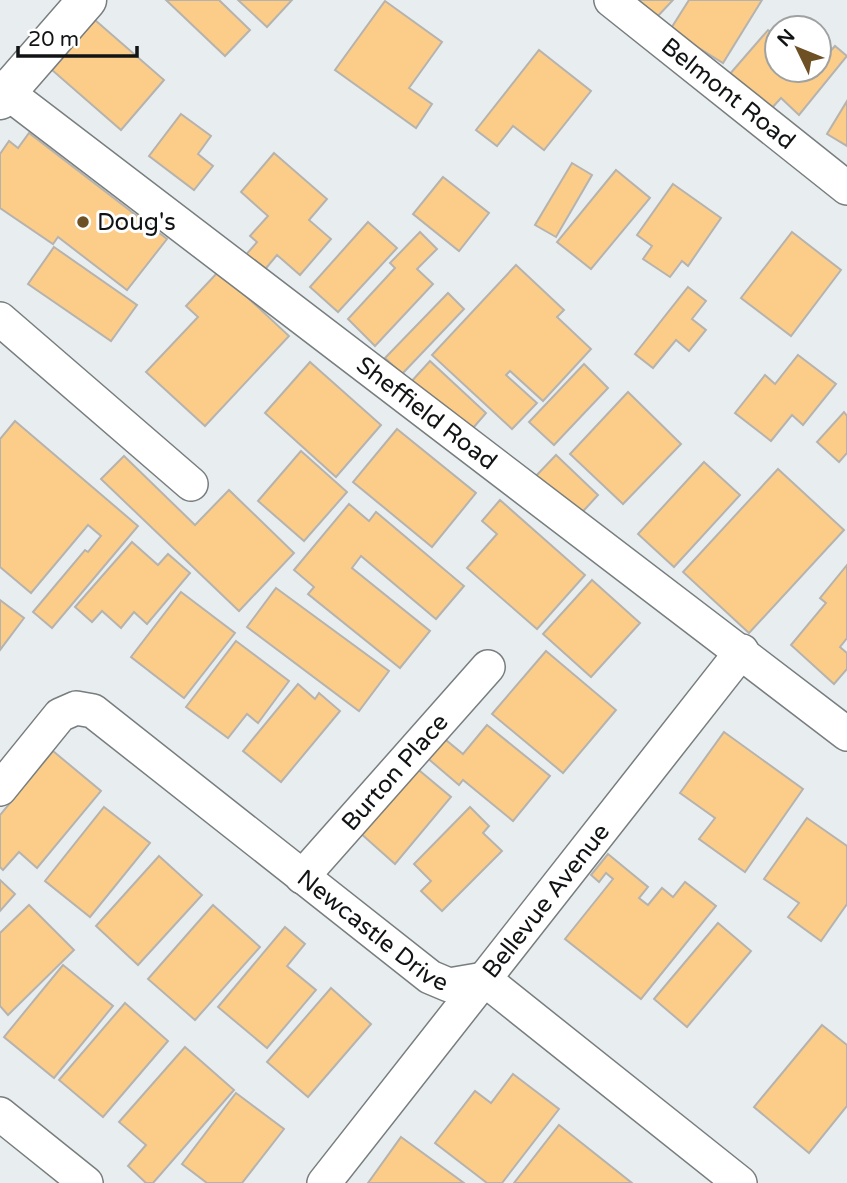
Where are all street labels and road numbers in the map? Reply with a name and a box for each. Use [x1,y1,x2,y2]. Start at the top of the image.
street label: Belmont Road [655,32,801,156]
street label: Sheffield Road [351,351,502,476]
street label: Burton Place [336,708,455,837]
street label: Bellevue Avenue [476,818,616,984]
street label: Newcastle Drive [291,864,452,998]

